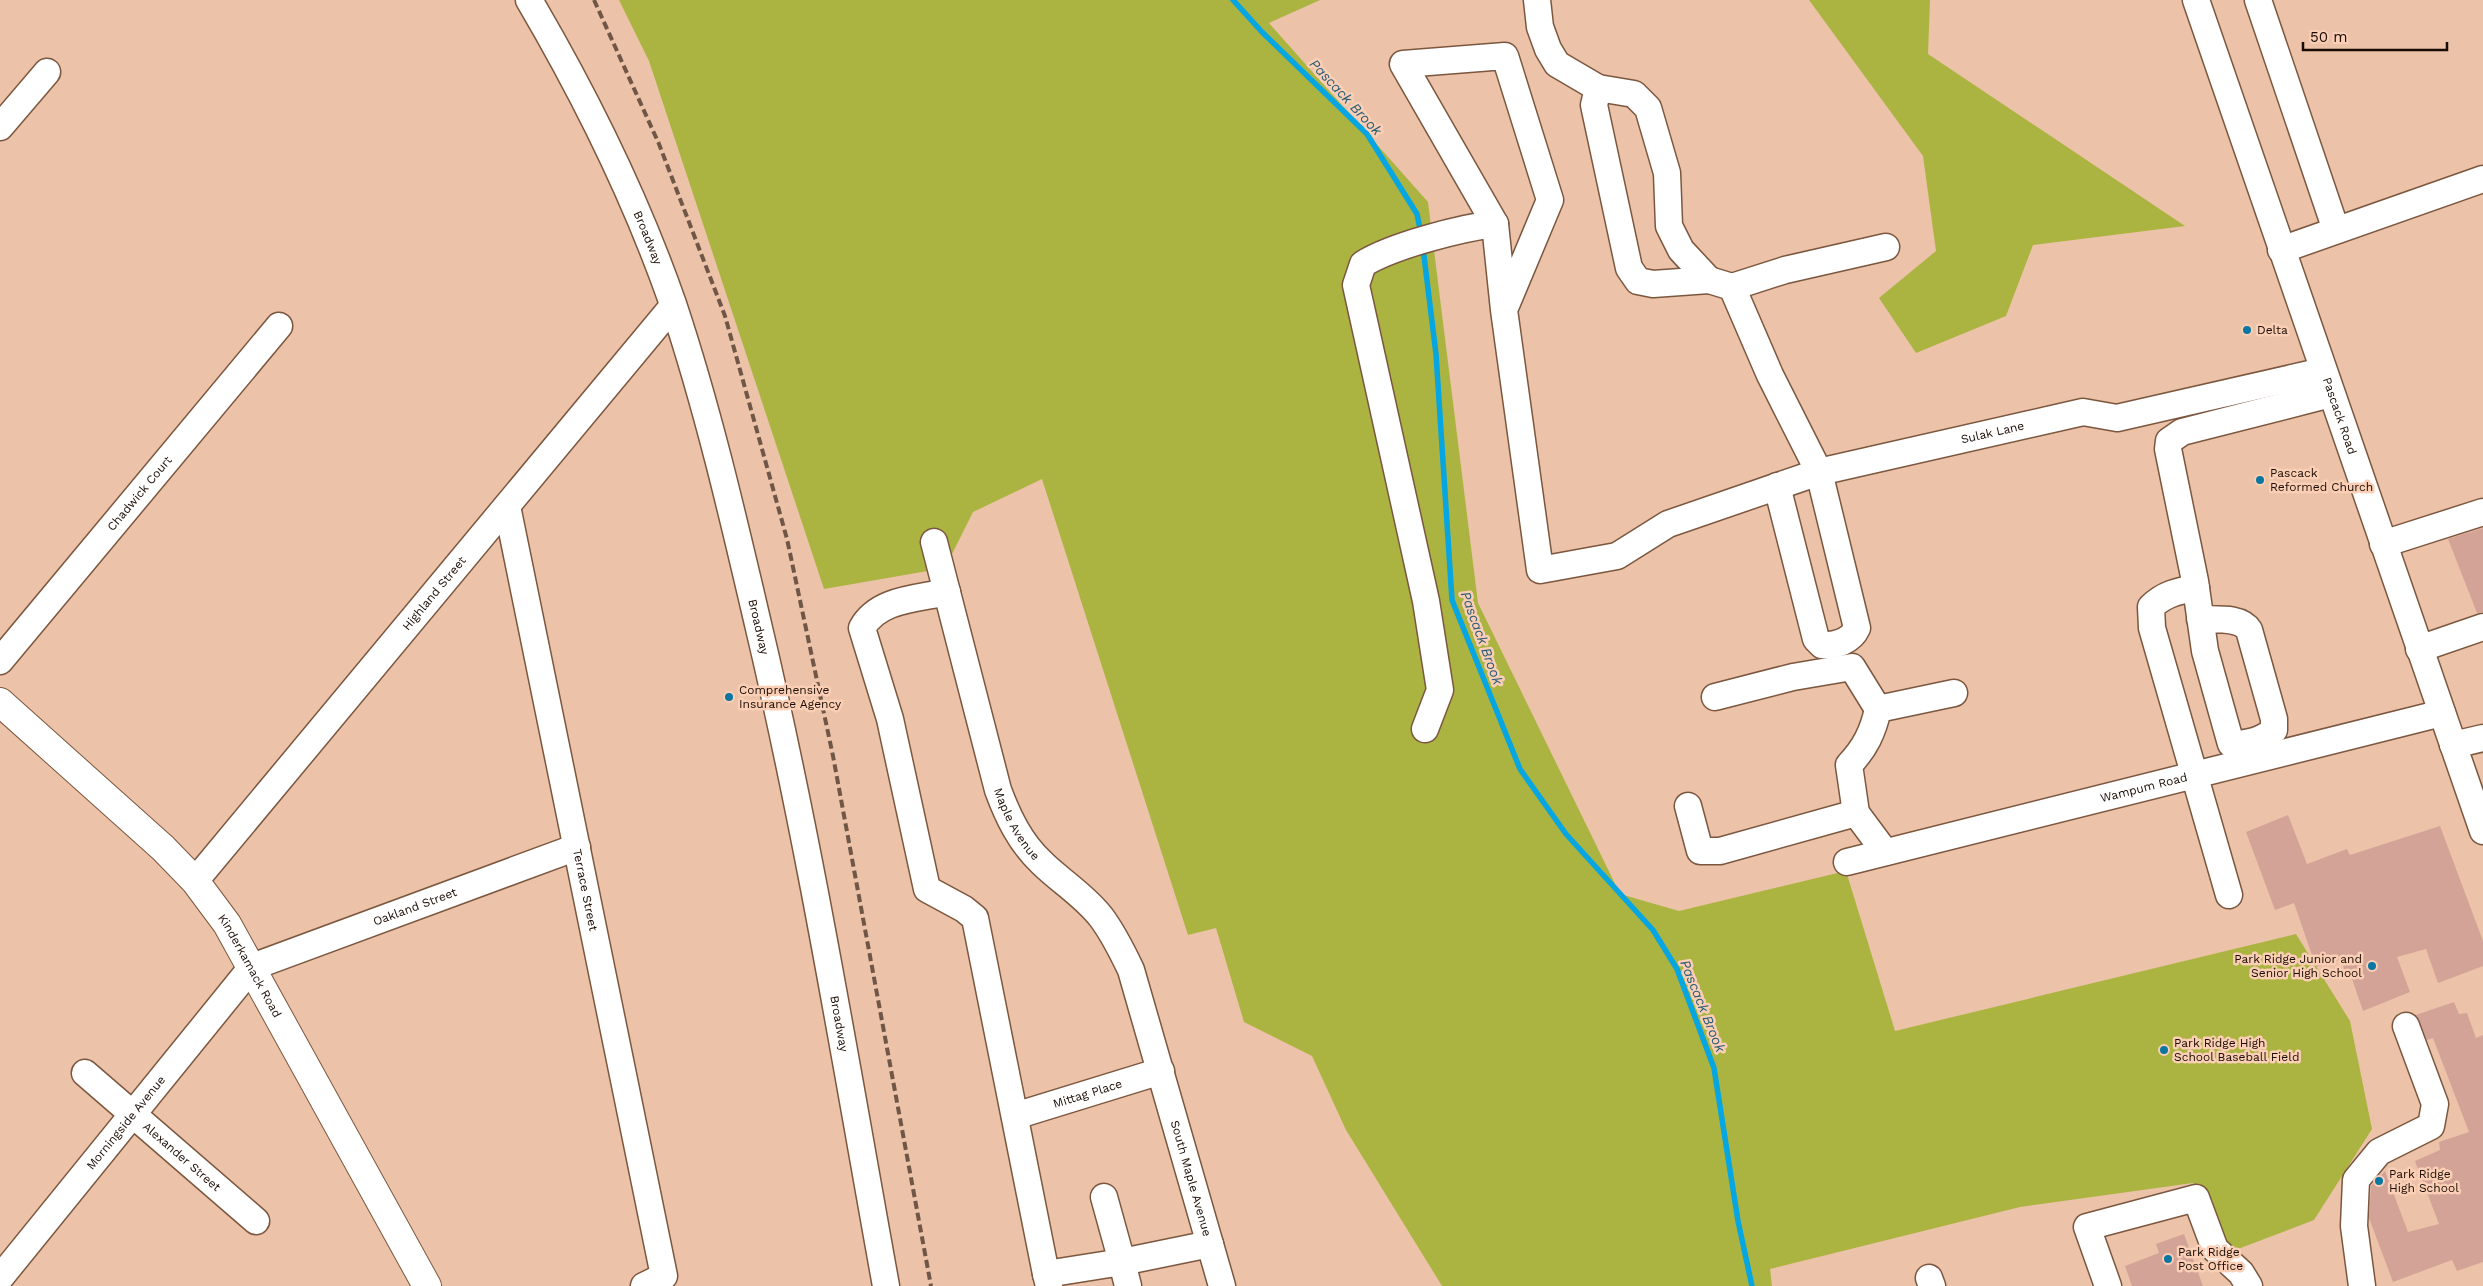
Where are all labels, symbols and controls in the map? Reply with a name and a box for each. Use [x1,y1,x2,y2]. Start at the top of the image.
scale bar [2303,20,2447,52]
text: 50 m [2310,28,2347,46]
water label: Pascack Brook [1307,56,1386,139]
street label: Broadway [631,209,665,267]
place label: Delta [2257,323,2288,337]
marker: Delta [2241,324,2253,336]
street label: Pascack Road [2320,375,2359,456]
street label: Sulak Lane [1959,419,2026,447]
street label: Chadwick Court [104,453,175,534]
place label: Pascack Reformed Church [2270,466,2373,494]
marker: Pascack Reformed Church [2254,474,2266,486]
street label: Highland Street [399,554,469,633]
water label: Pascack Brook [1458,589,1506,687]
street label: Broadway [745,598,772,657]
place label: Comprehensive Insurance Agency [739,683,842,711]
marker: Comprehensive Insurance Agency [723,691,735,703]
street label: Wampum Road [2099,770,2189,805]
street label: Maple Avenue [991,786,1043,863]
street label: Terrace Street [570,848,600,932]
street label: Oakland Street [371,885,459,929]
street label: Kinderkamack Road [215,911,284,1020]
place label: Park Ridge Junior and Senior High School [2234,952,2362,980]
water label: Pascack Brook [1677,957,1729,1055]
marker: Park Ridge Junior and Senior High School [2366,960,2378,972]
street label: Broadway [827,995,851,1054]
place label: Park Ridge High School Baseball Field [2174,1036,2299,1064]
marker: Park Ridge High School Baseball Field [2158,1044,2170,1056]
street label: Morningside Avenue [84,1073,168,1172]
street label: Mittag Place [1051,1076,1124,1111]
street label: Alexander Street [140,1119,223,1194]
street label: South Maple Avenue [1168,1119,1214,1238]
place label: Park Ridge High School [2389,1167,2459,1195]
marker: Park Ridge High School [2373,1175,2385,1187]
place label: Park Ridge Post Office [2178,1245,2243,1273]
marker: Park Ridge Post Office [2162,1253,2174,1265]

